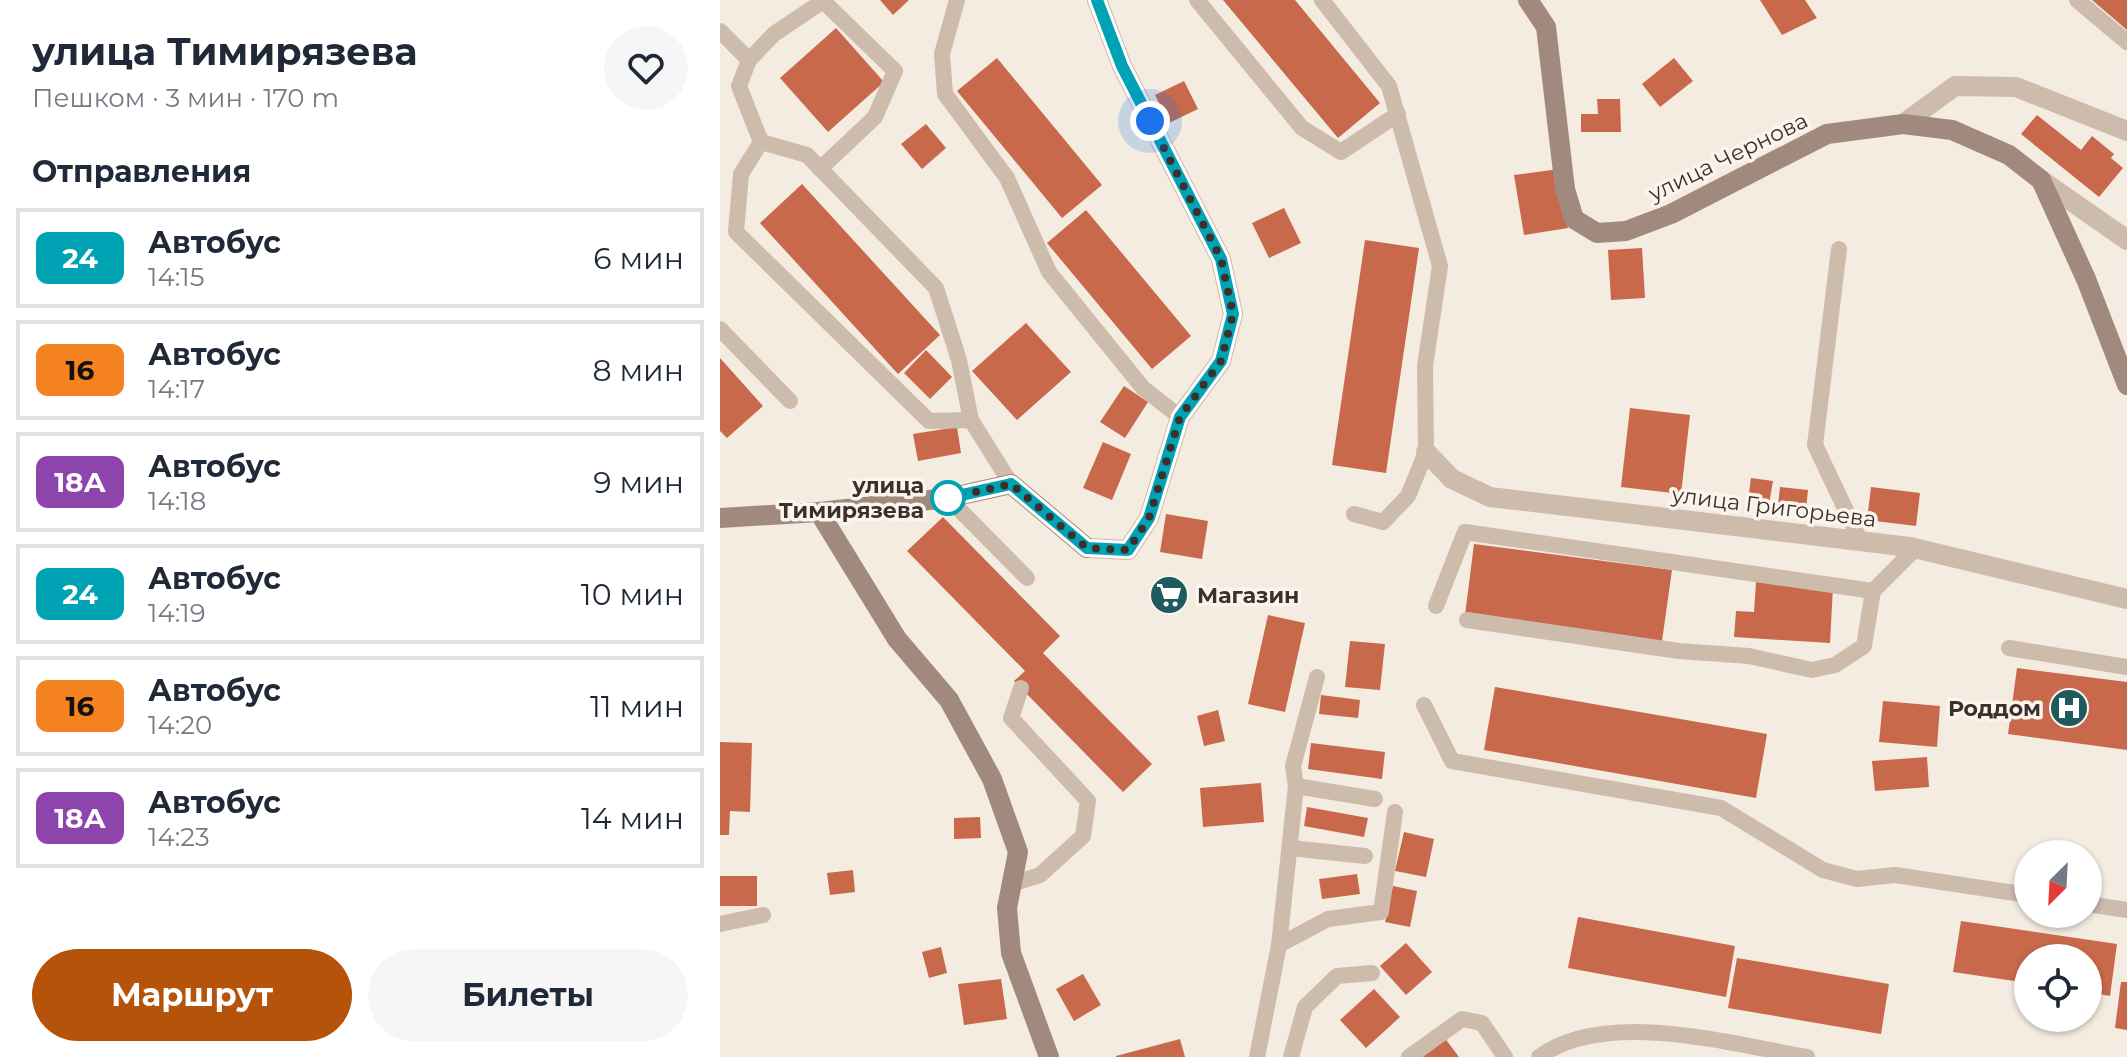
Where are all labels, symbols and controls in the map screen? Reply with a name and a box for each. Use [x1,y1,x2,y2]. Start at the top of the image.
button: heart [604,26,688,110]
text: улица Тимирязева [32,28,417,75]
text: Пешком · 3 мин · 170 m [32,82,339,114]
your location [1130,101,1170,141]
street label: улица Чернова [1643,107,1812,208]
text: Отправления [32,153,251,190]
text: Автобус [148,224,281,261]
text: 6 мин [593,240,684,277]
text: 24 [62,241,98,275]
text: 14:15 [148,261,204,293]
text: Автобус [148,336,281,373]
text: 8 мин [592,352,684,389]
text: 16 [66,353,94,387]
text: 14:17 [148,373,205,405]
text: Автобус [148,448,281,485]
text: 9 мин [593,464,684,501]
text: 18А [54,465,106,499]
place label: улица Тимирязева [779,472,924,524]
marker: улица Тимирязева [931,481,965,515]
street label: улица Григорьева [1669,481,1878,533]
text: 14:18 [148,485,206,517]
text: Автобус [148,560,281,597]
supermarket icon: Магазин [1148,574,1190,616]
text: 10 мин [581,576,684,613]
text: 24 [62,577,98,611]
place label: Магазин [1197,582,1299,609]
text: 14:19 [148,597,205,629]
text: Автобус [148,672,281,709]
hospital icon: Роддом [2048,687,2090,729]
text: 11 мин [590,688,684,725]
text: 16 [66,689,94,723]
place label: Роддом [1948,695,2041,722]
text: 14:20 [148,709,212,741]
text: Автобус [148,784,281,821]
text: 14 мин [581,800,684,837]
text: 18А [54,801,106,835]
text: 14:23 [148,821,210,853]
north arrow [2014,840,2102,928]
map controls [2014,840,2102,1032]
button: locate [2014,944,2102,1032]
button: Маршрут [32,949,352,1041]
button: Билеты [368,949,688,1041]

